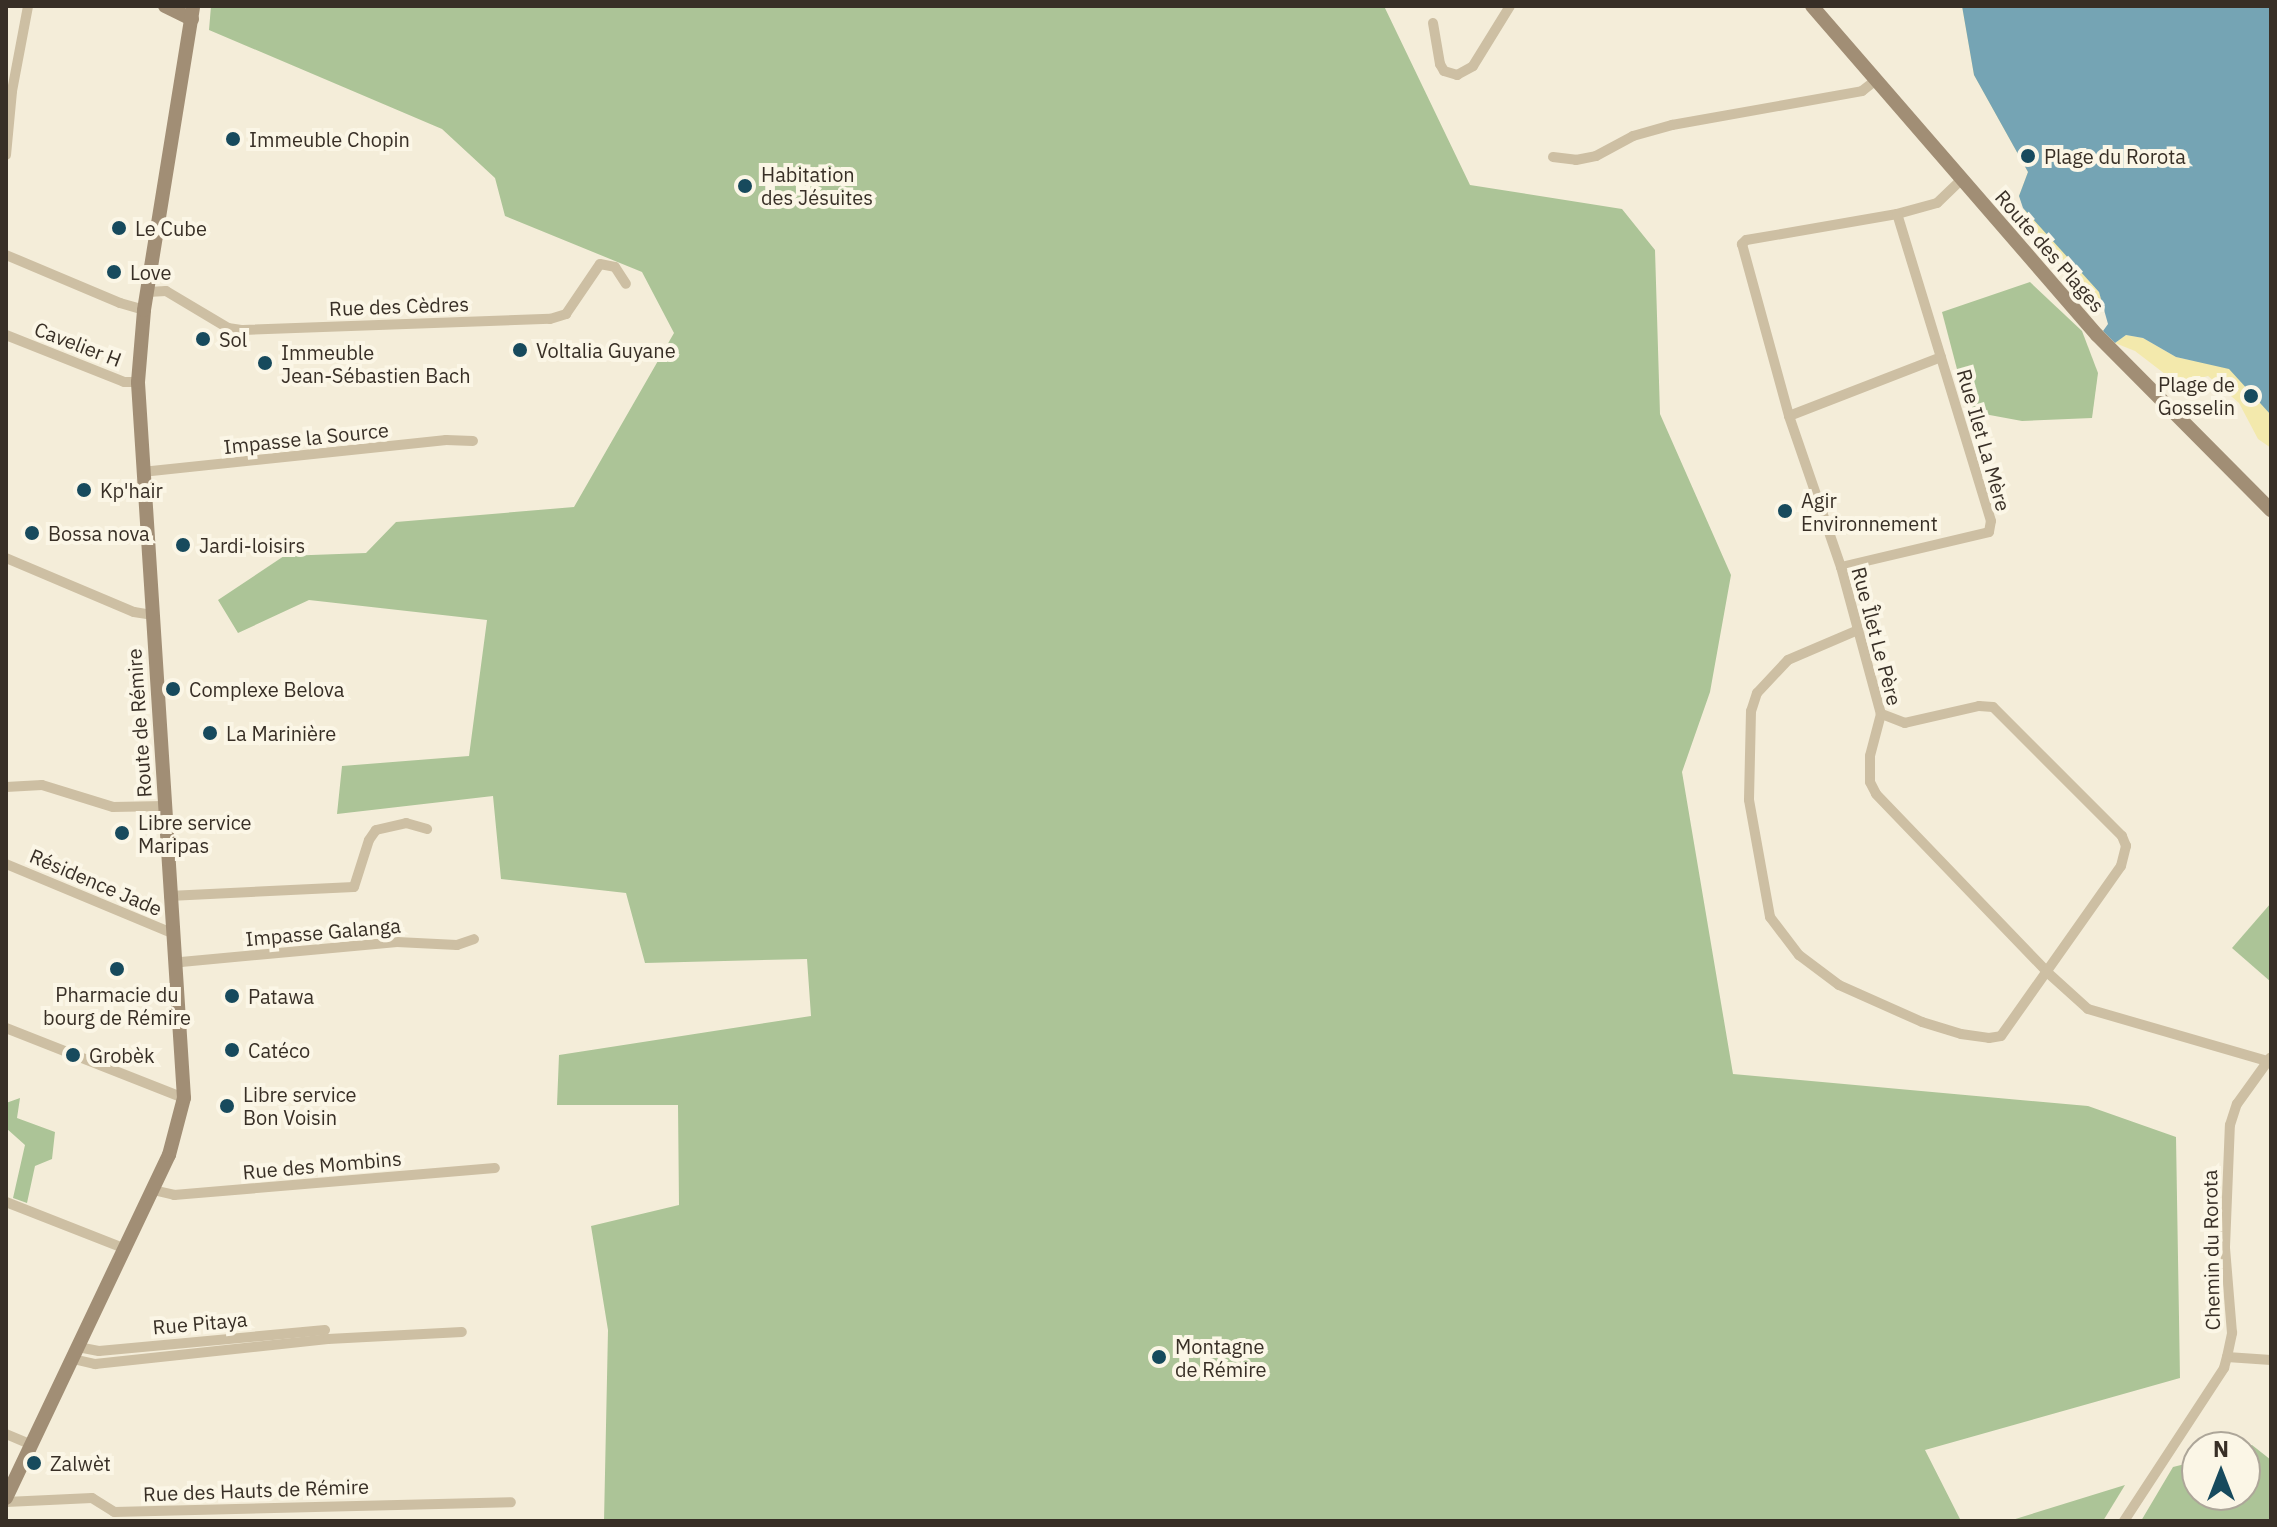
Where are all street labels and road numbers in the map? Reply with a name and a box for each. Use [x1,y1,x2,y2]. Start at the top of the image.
street label: Route des Plages [1990,185,2110,317]
street label: Rue des Cèdres [329,292,469,320]
street label: Cavelier H [31,316,125,372]
street label: Rue Ilet La Mère [1952,366,2016,514]
street label: Impasse la Source [222,417,390,459]
street label: Rue Îlet Le Père [1847,564,1907,708]
street label: Route de Rémire [122,648,156,798]
street label: Résidence Jade [26,843,166,921]
street label: Impasse Galanga [244,913,402,951]
street label: Rue des Mombins [242,1146,402,1184]
street label: Chemin du Rorota [2198,1169,2224,1331]
street label: Rue Pitaya [152,1307,248,1339]
street label: Rue des Hauts de Rémire [143,1474,369,1506]

